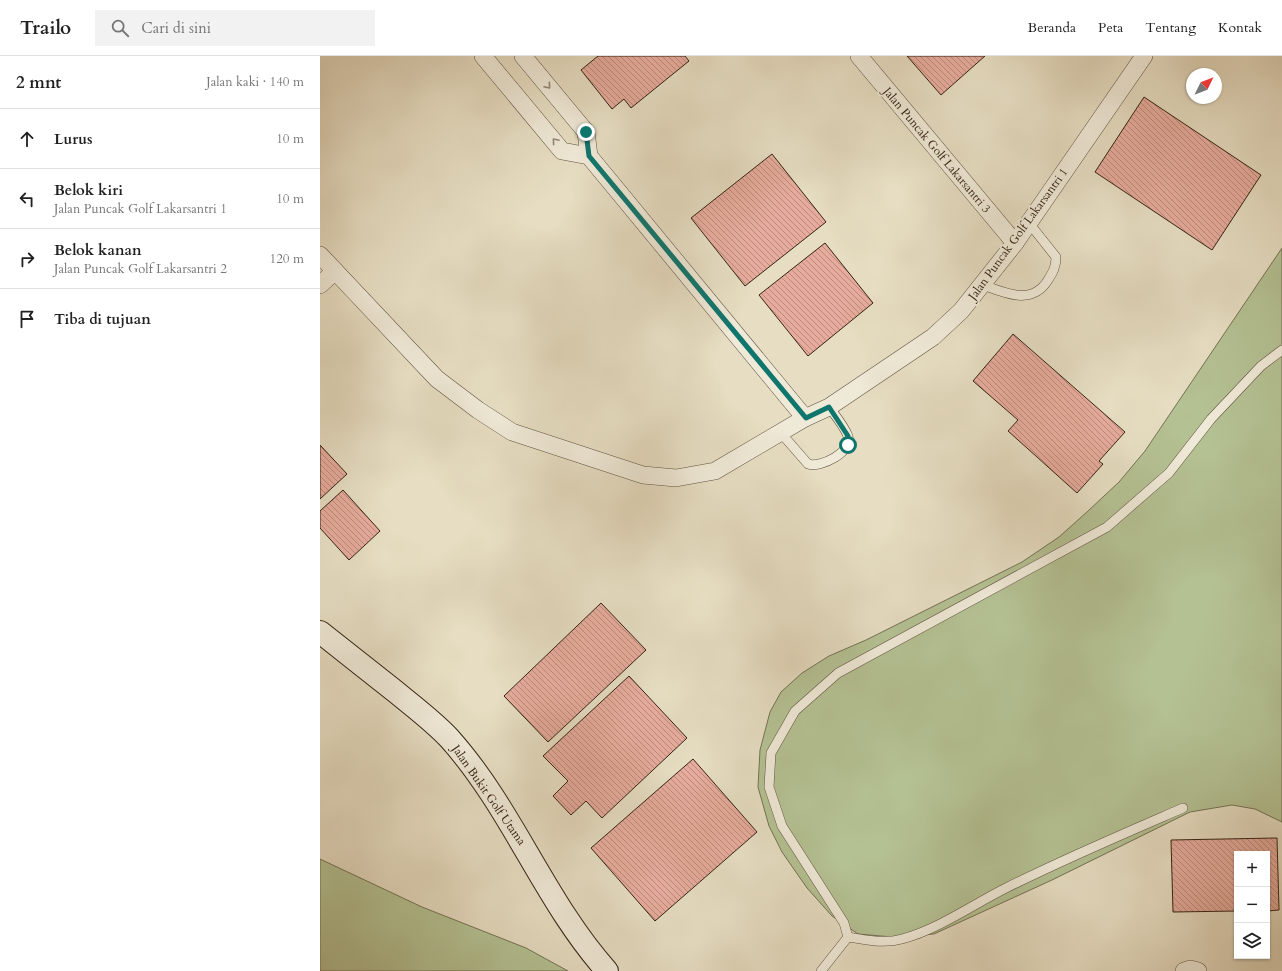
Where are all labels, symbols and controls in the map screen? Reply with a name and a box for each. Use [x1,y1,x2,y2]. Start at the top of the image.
search box [95,10,375,46]
text: Trailo [20,15,71,41]
icon: search [109,17,131,39]
text: Cari di sini [141,18,211,38]
text: Beranda [1028,18,1076,37]
text: Peta [1098,18,1123,37]
text: Tentang [1145,18,1196,37]
text: Kontak [1218,18,1262,37]
north arrow [1186,68,1222,104]
text: 2 mnt [16,71,61,94]
text: Jalan kaki · 140 m [206,73,304,91]
one-way arrow [543,81,550,89]
street label: Jalan Puncak Golf Lakarsantri 3 [878,82,994,216]
route end [577,123,595,141]
icon: ahead [16,128,38,150]
text: Lurus [54,129,93,149]
text: 10 m [276,130,304,148]
one-way arrow [552,139,559,146]
street label: Jalan Puncak Golf Lakarsantri 1 [963,165,1071,305]
text: Belok kiri [54,180,123,200]
icon: left [16,188,38,210]
text: 10 m [276,190,304,208]
text: Jalan Puncak Golf Lakarsantri 1 [54,200,227,218]
text: Belok kanan [54,240,142,260]
icon: right [16,248,38,270]
text: 120 m [270,250,304,268]
text: Jalan Puncak Golf Lakarsantri 2 [54,260,227,278]
icon: arrive [16,308,38,330]
text: Tiba di tujuan [54,309,151,329]
route start [839,436,857,454]
street label: Jalan Bukit Golf Utama [447,740,530,849]
map controls [1234,851,1270,959]
button: + [1234,851,1270,887]
button: − [1234,887,1270,923]
button: layers [1234,923,1270,959]

